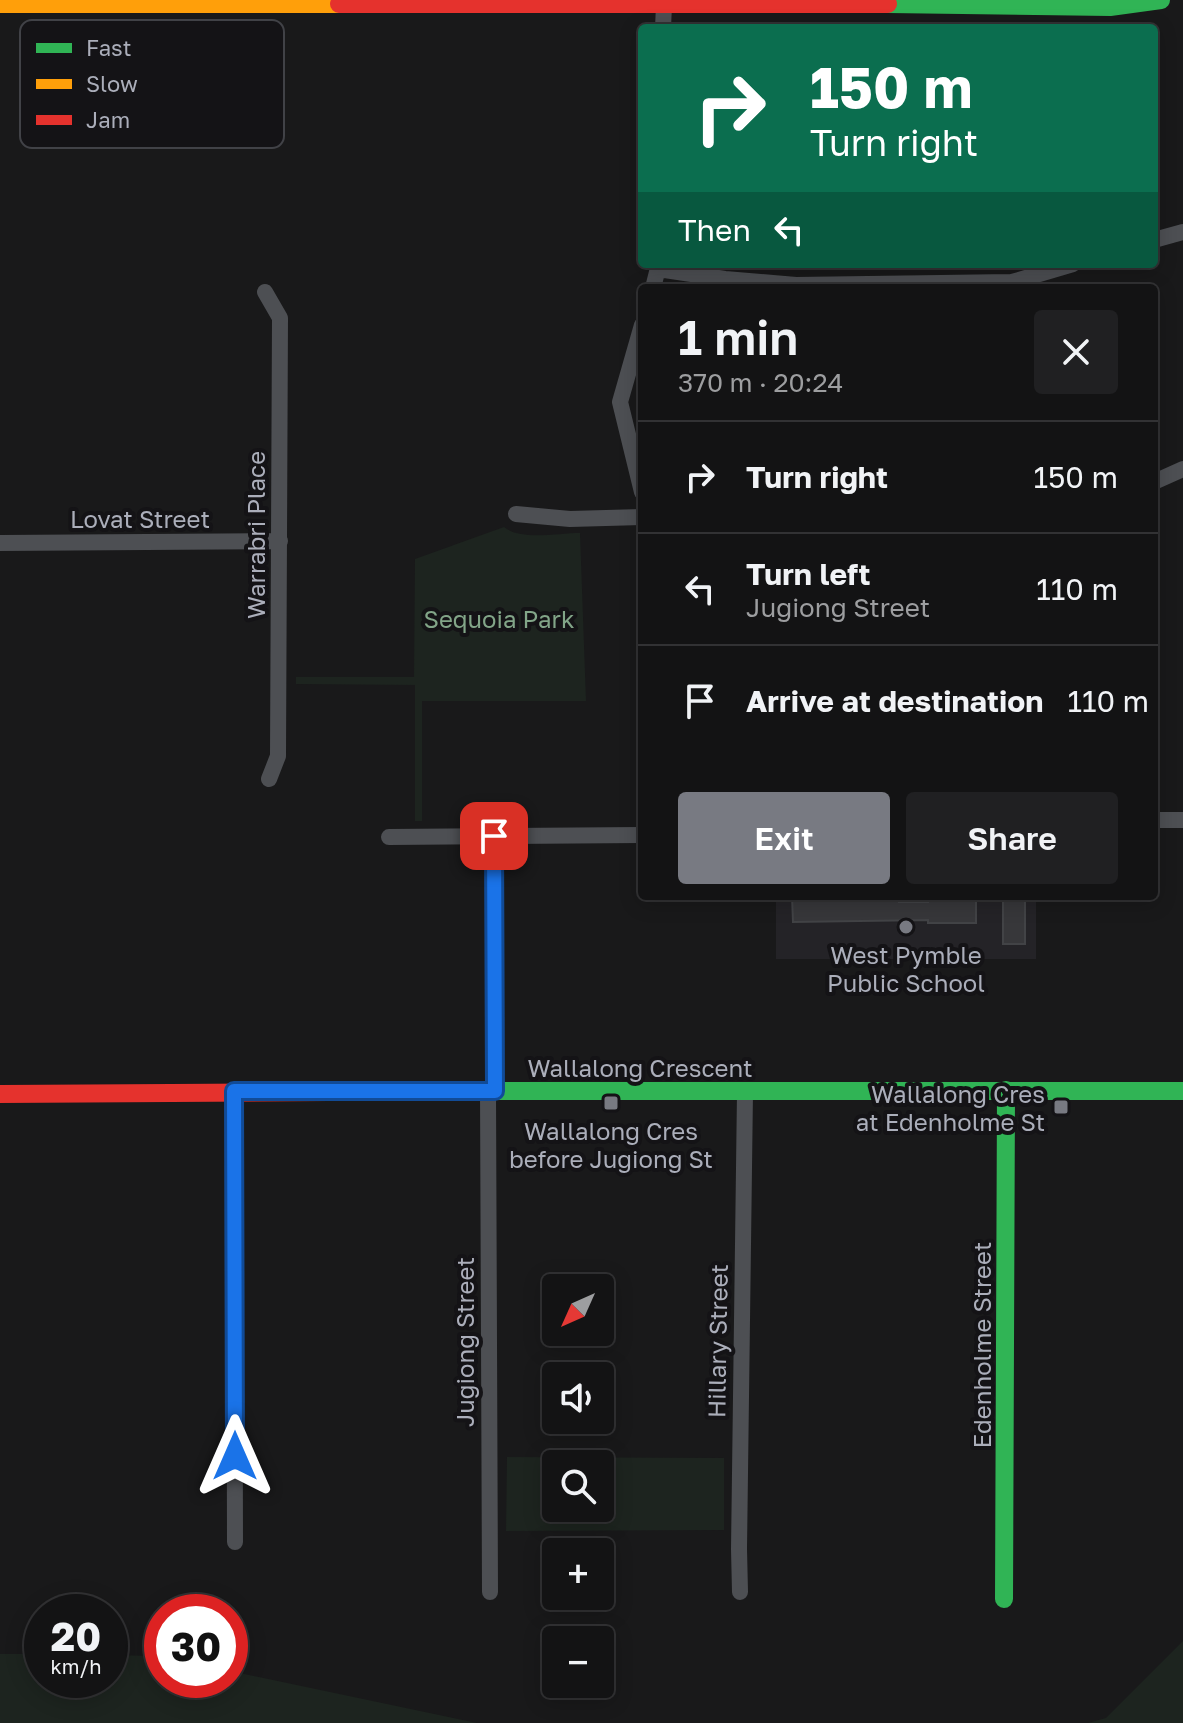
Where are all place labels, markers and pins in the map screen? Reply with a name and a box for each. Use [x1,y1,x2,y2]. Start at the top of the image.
pin [460,802,528,870]
marker: West Pymble Public School [897,918,915,936]
place label: West Pymble Public School [827,940,985,997]
place label: Wallalong Cres at Edenholme St [856,1079,1045,1136]
marker: Wallalong Cres before Jugiong St [602,1094,620,1112]
marker: Wallalong Cres at Edenholme St [1052,1098,1070,1116]
place label: Wallalong Cres before Jugiong St [509,1116,713,1173]

